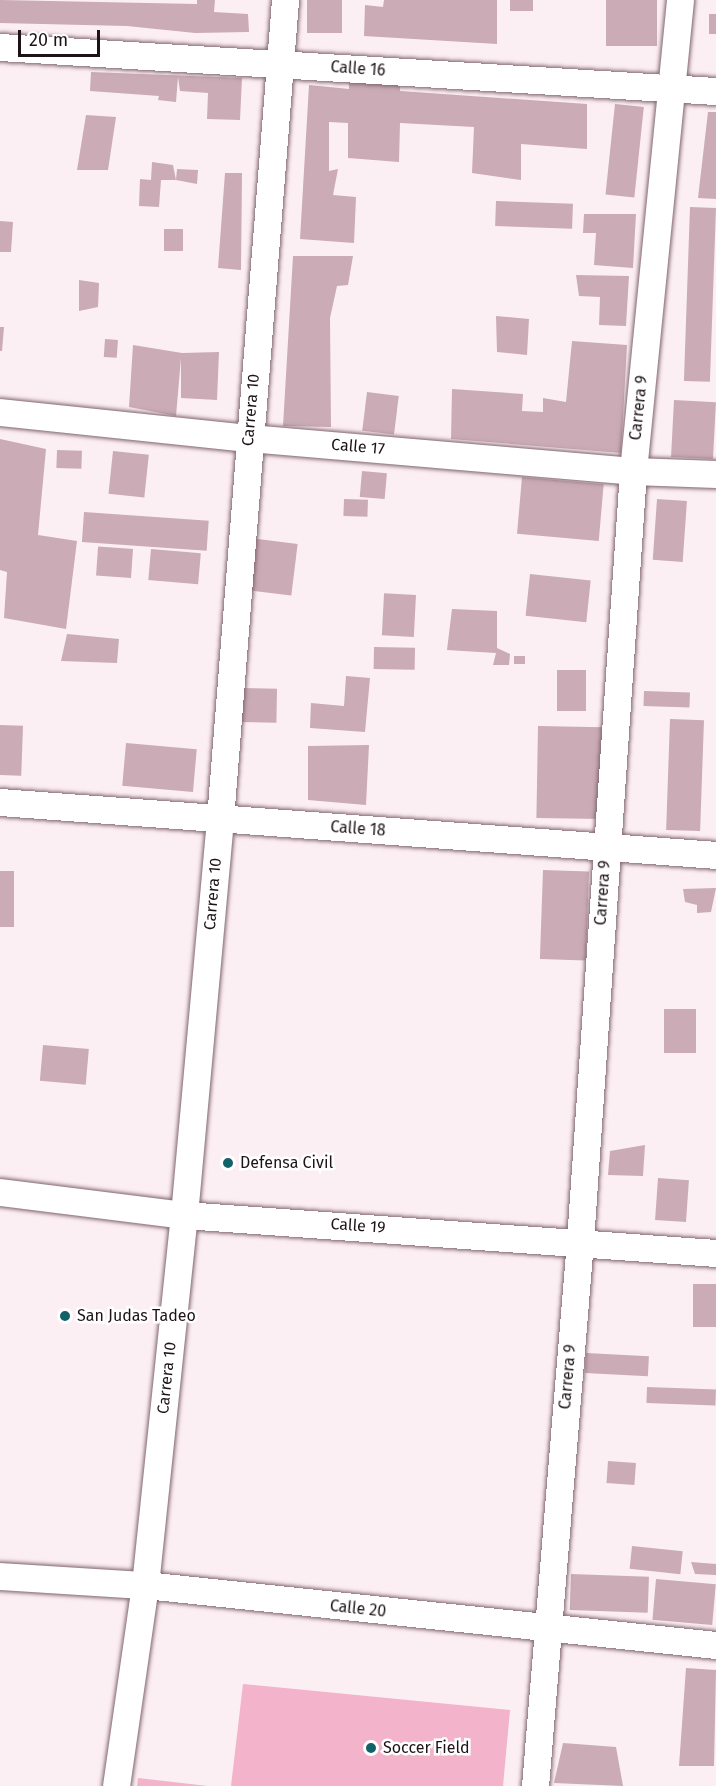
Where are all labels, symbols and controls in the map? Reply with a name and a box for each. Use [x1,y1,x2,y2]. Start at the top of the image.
scale bar [21,18,104,56]
text: 20 m [29,29,68,51]
street label: Calle 16 [330,58,386,80]
street label: Carrera 10 [238,373,264,447]
street label: Carrera 9 [626,375,652,441]
street label: Calle 17 [330,435,386,459]
street label: Calle 18 [330,817,386,841]
street label: Carrera 10 [200,857,226,931]
street label: Carrera 9 [591,860,615,926]
place label: Defensa Civil [240,1153,333,1173]
marker: Defensa Civil [221,1156,235,1170]
street label: Calle 19 [330,1215,386,1237]
place label: San Judas Tadeo [77,1306,196,1326]
marker: San Judas Tadeo [58,1309,72,1323]
street label: Carrera 10 [154,1341,180,1415]
street label: Carrera 9 [556,1344,580,1410]
street label: Calle 20 [329,1597,387,1621]
place label: Soccer Field [383,1738,470,1758]
marker: Soccer Field [364,1741,378,1755]

